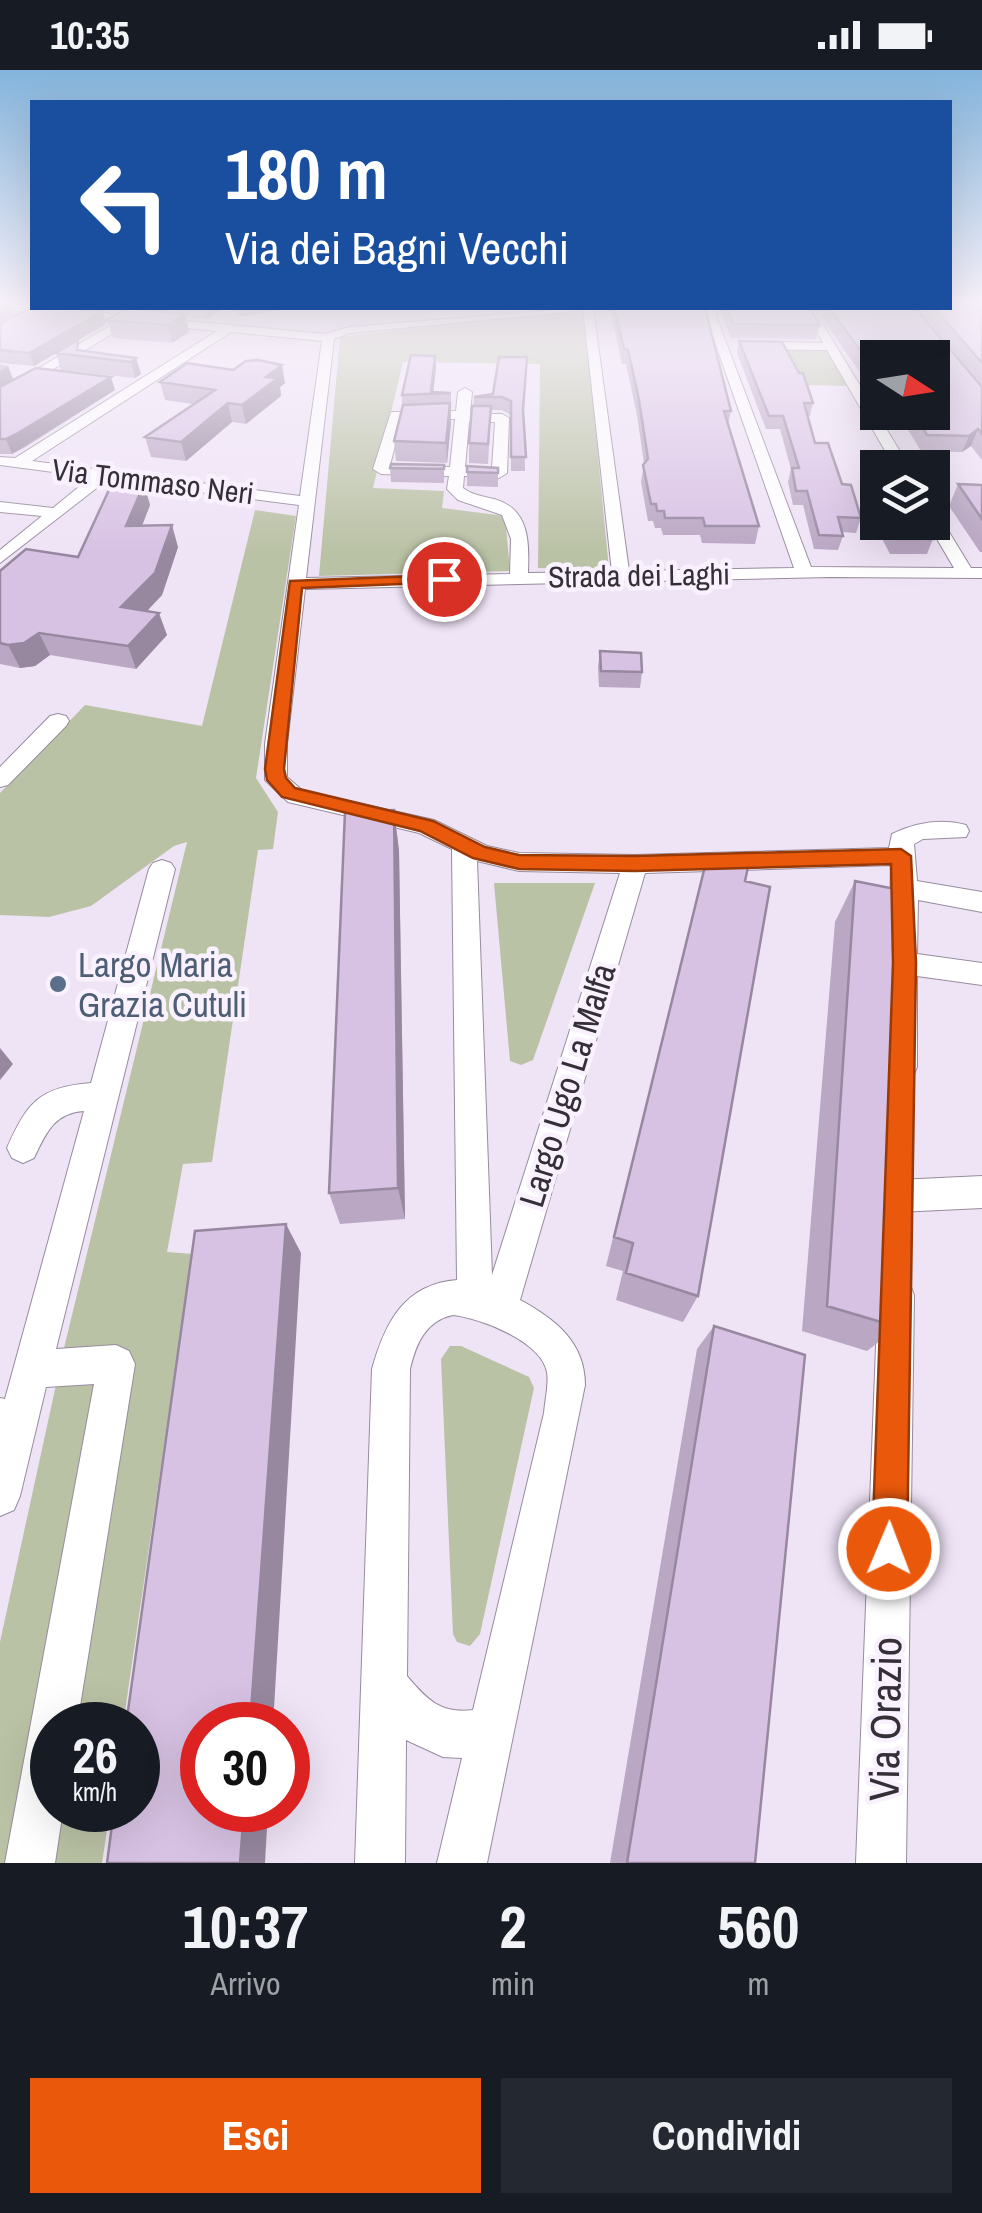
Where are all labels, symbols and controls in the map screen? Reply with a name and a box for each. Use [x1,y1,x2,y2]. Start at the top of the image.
text: 10:35 [50,10,130,61]
text: 180 m [225,127,388,221]
icon: left [60,140,190,270]
text: Via dei Bagni Vecchi [225,217,569,278]
north arrow [860,340,950,430]
map controls [860,340,950,540]
street label: Via Tommaso Neri [50,449,256,513]
button: layers [860,450,950,540]
pin [402,537,487,622]
icon: arrive [417,552,472,607]
street label: Strada dei Laghi [548,553,730,597]
place label: Largo Maria Grazia Cutuli [78,941,247,1028]
street label: Largo Ugo La Malfa [508,958,626,1212]
marker: Largo Maria Grazia Cutuli [47,973,69,995]
position arrow [837,1497,941,1601]
street label: Via Orazio [856,1636,914,1802]
speed limit sign: 30 [180,1702,310,1832]
text: 26 [72,1721,118,1789]
text: km/h [73,1775,117,1809]
text: 10:37 [183,1886,308,1967]
text: 2 [499,1886,527,1967]
text: 560 [717,1886,799,1967]
text: Arrivo [211,1962,280,2005]
text: min [491,1962,535,2005]
text: m [747,1962,769,2005]
button: Esci [30,2078,481,2193]
button: Condividi [501,2078,952,2193]

